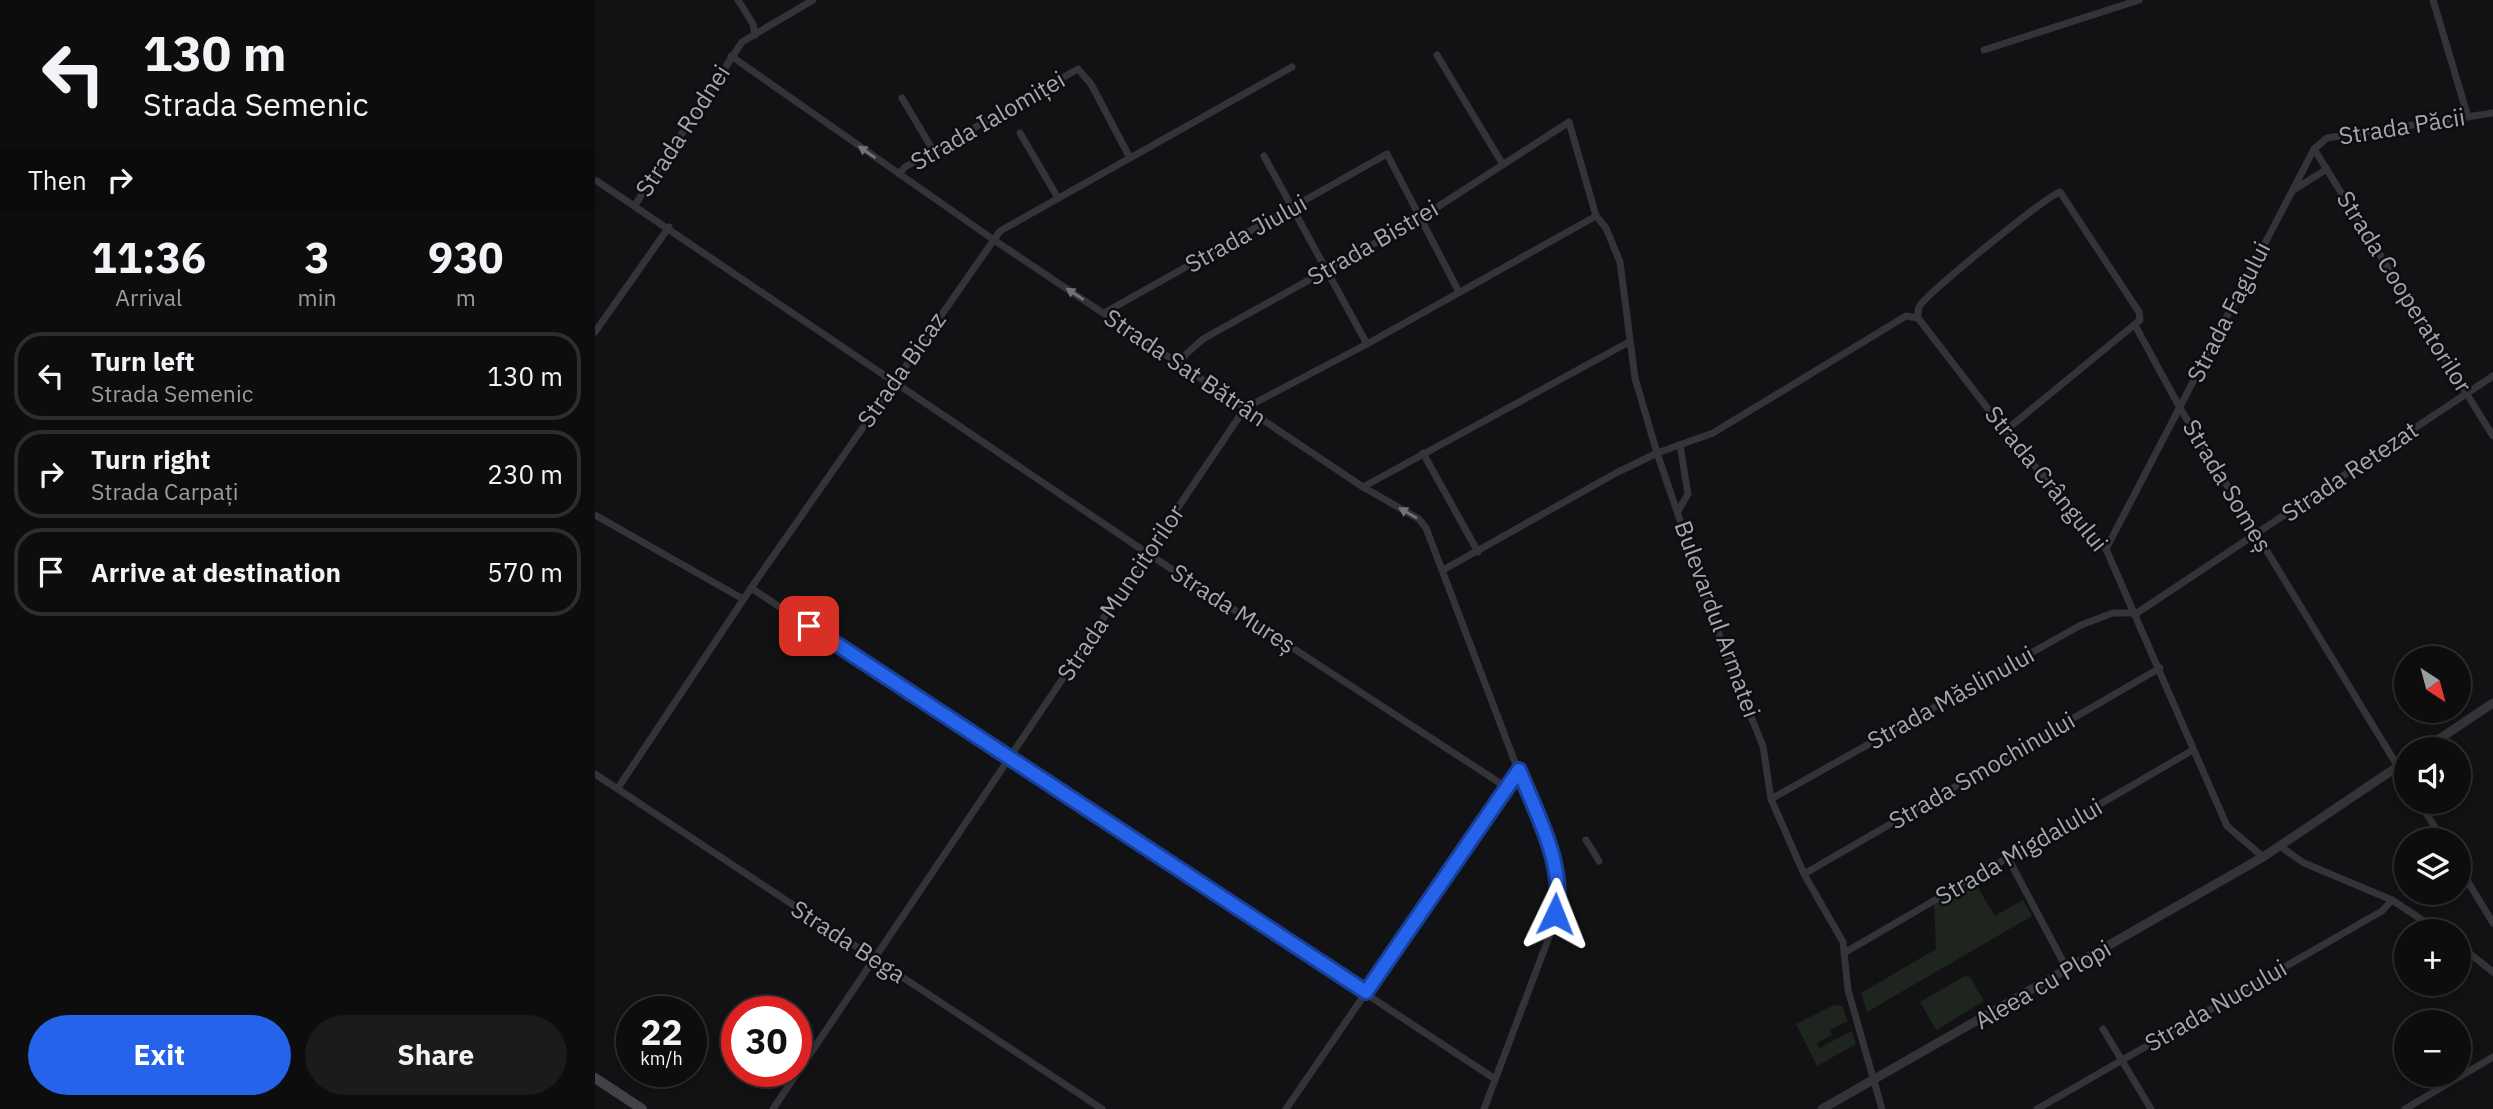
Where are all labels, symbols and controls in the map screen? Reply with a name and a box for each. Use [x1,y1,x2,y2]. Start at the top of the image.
text: 130 m [143,21,287,84]
icon: left [28,28,119,119]
street label: Strada Rodnei [627,58,737,203]
street label: Strada Ialomiței [905,63,1070,177]
text: Strada Semenic [143,83,369,125]
street label: Strada Păcii [2336,100,2467,152]
one-way arrow [858,145,876,159]
icon: right [101,161,139,199]
text: Then [28,163,87,197]
street label: Strada Cooperatorilor [2330,185,2480,399]
street label: Strada Jiului [1179,187,1312,280]
street label: Strada Bistrei [1301,192,1444,292]
text: 11:36 [91,230,206,285]
text: 3 [304,230,330,285]
text: 930 [428,230,504,285]
street label: Strada Fagului [2179,236,2277,387]
text: Arrival [115,282,182,312]
text: min [298,282,336,312]
text: m [456,282,476,312]
one-way arrow [1066,287,1084,301]
street label: Strada Sat Bătrân [1098,301,1273,433]
street label: Strada Bicaz [850,305,953,433]
text: Turn left [91,344,194,378]
icon: left [32,357,70,395]
text: 130 m [487,359,563,393]
text: Strada Semenic [91,378,253,408]
street label: Strada Crângului [1978,399,2115,558]
street label: Strada Someș [2176,413,2280,558]
street label: Strada Retezat [2275,414,2424,529]
text: Turn right [91,442,210,476]
icon: right [32,455,70,493]
text: 230 m [487,457,563,491]
text: Strada Carpați [91,476,239,506]
street label: Strada Muncitorilor [1049,498,1191,687]
one-way arrow [1399,507,1418,519]
street label: Bulevardul Armatei [1667,516,1768,721]
icon: arrive [32,553,70,591]
text: Arrive at destination [91,555,341,589]
text: 570 m [487,555,563,589]
street label: Strada Mureș [1165,556,1302,661]
pin [779,596,839,656]
icon: arrive [790,607,828,645]
street label: Strada Măslinului [1861,638,2040,756]
north arrow [2394,646,2471,723]
map controls [2394,646,2471,1087]
street label: Strada Smochinului [1883,704,2080,836]
button: sound [2394,737,2471,814]
street label: Strada Migdalului [1929,790,2108,912]
button: layers [2394,828,2471,905]
position arrow [1518,877,1592,951]
street label: Strada Bega [785,892,912,990]
button: + [2394,919,2471,996]
street label: Aleea cu Plopi [1968,932,2117,1036]
street label: Strada Nucului [2139,952,2292,1059]
speed limit sign: 30 [721,996,812,1087]
text: 22 [640,1009,683,1055]
button: − [2394,1010,2471,1087]
button: Exit [28,1015,291,1095]
button: Share [305,1015,567,1095]
text: km/h [640,1047,683,1070]

